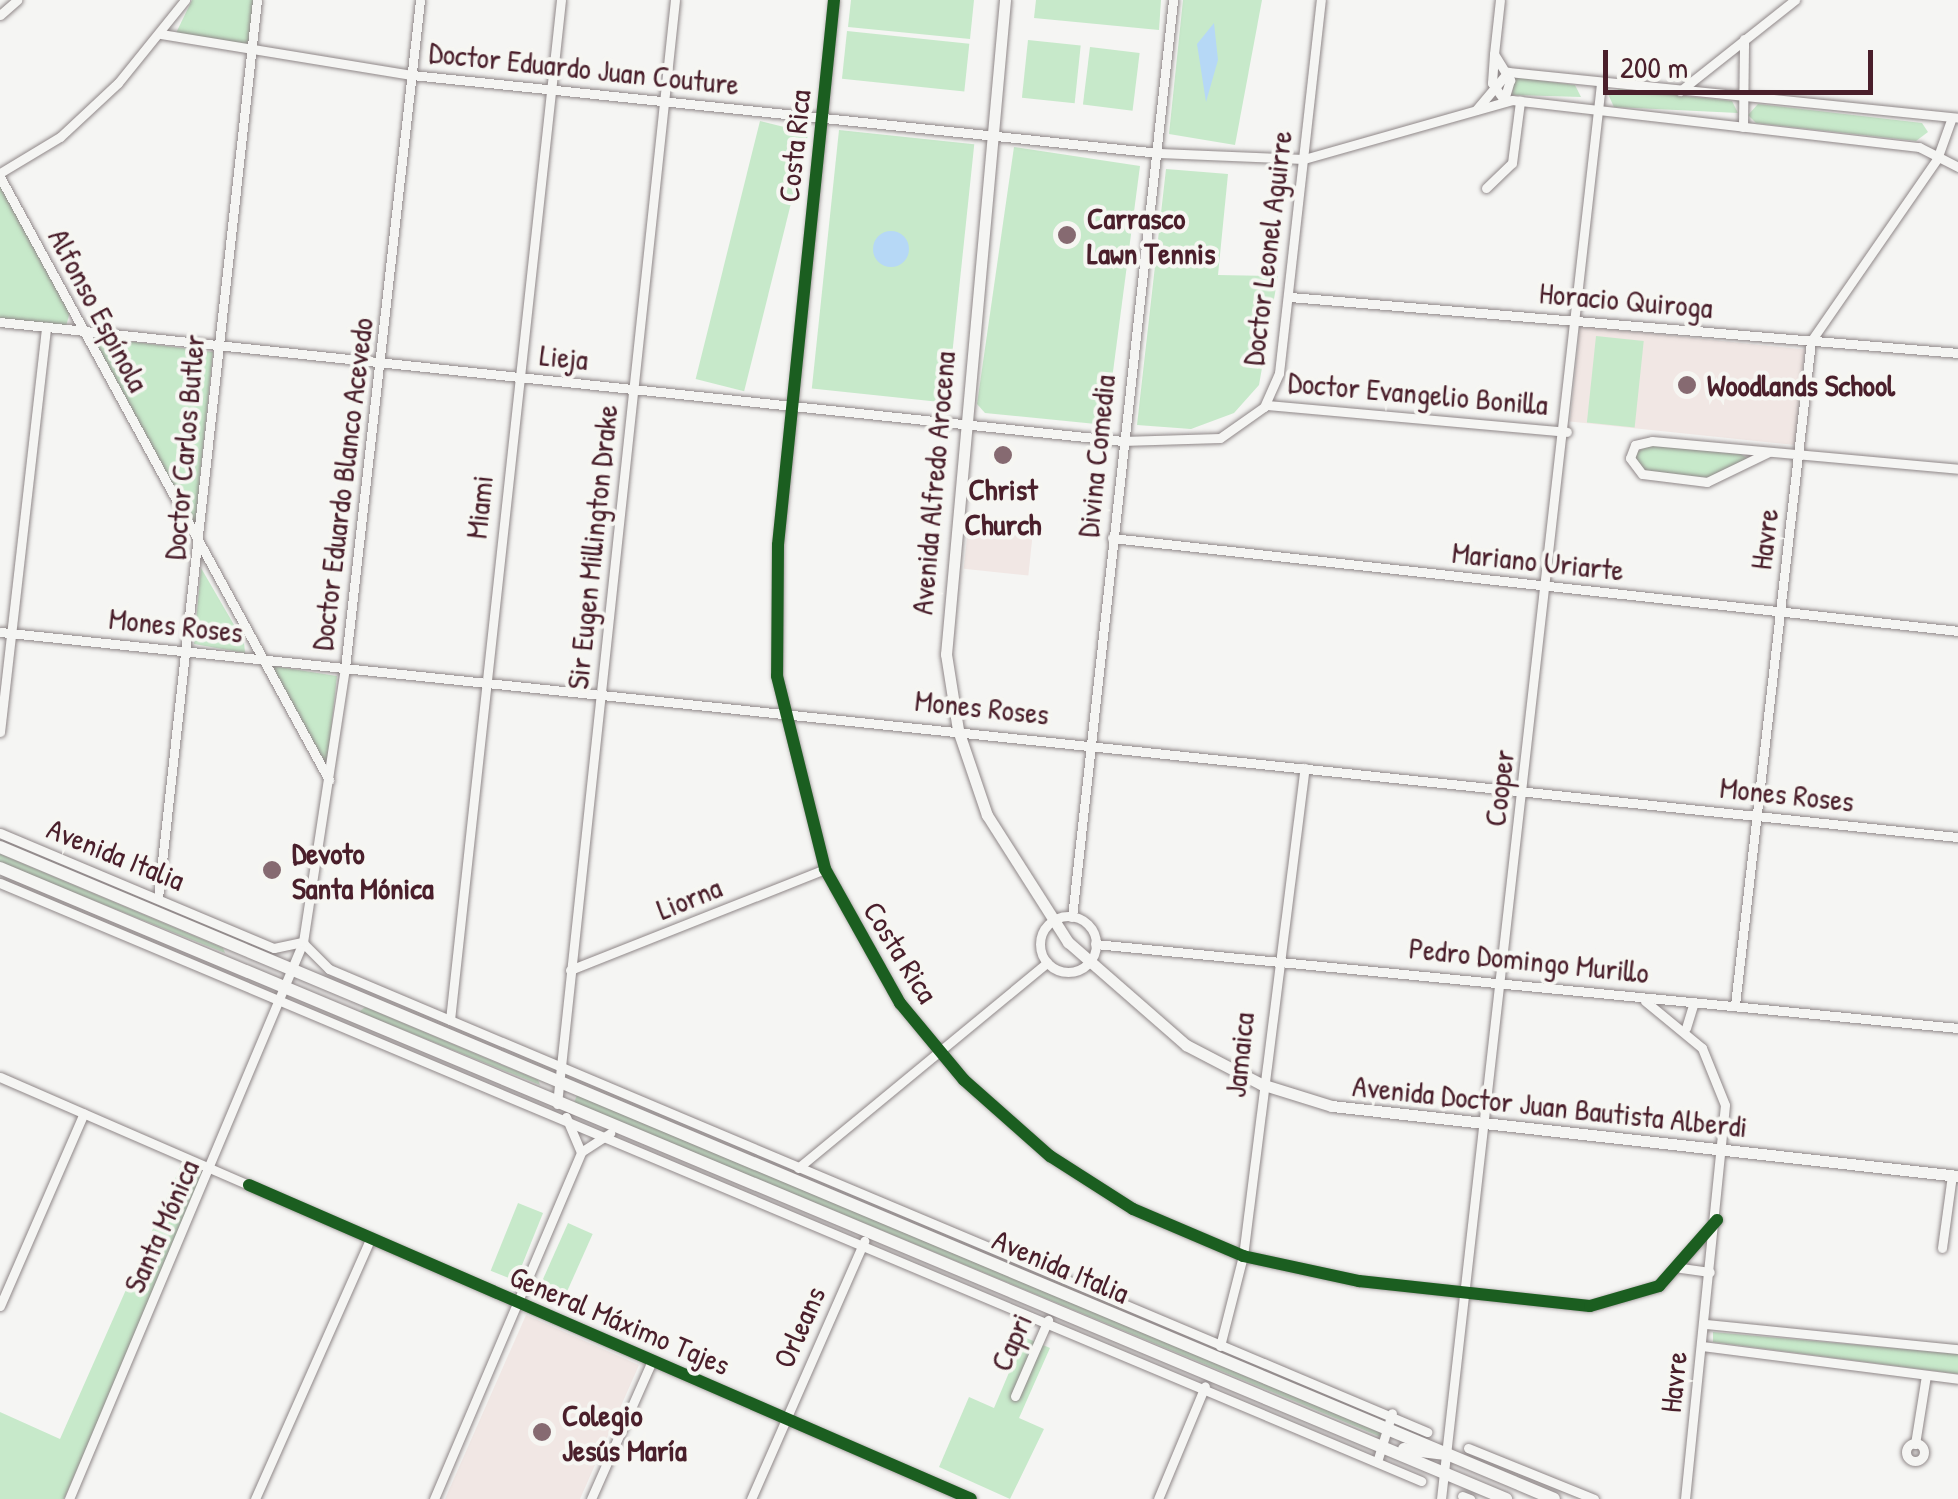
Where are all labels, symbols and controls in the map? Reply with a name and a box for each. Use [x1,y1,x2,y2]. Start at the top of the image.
scale bar [1608,30,1878,92]
street label: Doctor Eduardo Juan Couture [427,34,741,102]
text: 200 m [1620,47,1688,87]
street label: Costa Rica [770,88,818,204]
street label: Doctor Leonel Aguirre [1235,129,1299,367]
place label: Carrasco Lawn Tennis [1087,200,1216,270]
street label: Alfonso Espínola [41,222,157,398]
marker: Carrasco Lawn Tennis [1056,224,1078,246]
street label: Horacio Quiroga [1538,274,1714,326]
street label: Doctor Eduardo Blanco Acevedo [304,316,380,652]
street label: Doctor Carlos Butler [156,333,212,561]
street label: Lieja [538,337,590,377]
street label: Avenida Alfredo Arocena [904,350,962,616]
street label: Doctor Evangelio Bonilla [1287,364,1549,422]
place label: Woodlands School [1707,367,1895,403]
street label: Divina Comedia [1070,373,1122,539]
marker: Woodlands School [1676,374,1698,396]
street label: Sir Eugen Millington Drake [559,403,625,691]
marker: Christ Church [992,444,1014,466]
place label: Christ Church [965,471,1041,542]
street label: Miami [458,474,500,540]
street label: Havre [1742,506,1786,572]
street label: Mariano Uriarte [1450,534,1626,588]
street label: Mones Roses [107,600,245,650]
street label: Mones Roses [913,682,1051,732]
street label: Cooper [1476,748,1522,828]
street label: Mones Roses [1718,769,1856,819]
street label: Avenida Italia [42,810,190,898]
place label: Devoto Santa Mónica [292,835,434,906]
marker: Devoto Santa Mónica [261,859,283,881]
street label: Liorna [651,869,727,927]
street label: Costa Rica [856,895,946,1009]
street label: Pedro Domingo Murillo [1407,929,1651,991]
street label: Jamaica [1217,1011,1261,1099]
street label: Avenida Doctor Juan Bautista Alberdi [1351,1067,1749,1145]
street label: Santa Mónica [116,1154,206,1298]
street label: Avenida Italia [987,1221,1135,1311]
street label: General Máximo Tajes [505,1257,735,1383]
street label: Orleans [765,1281,833,1373]
street label: Capri [982,1308,1040,1376]
street label: Havre [1652,1350,1694,1414]
place label: Colegio Jesús María [562,1397,687,1468]
marker: Colegio Jesús María [531,1421,553,1443]

